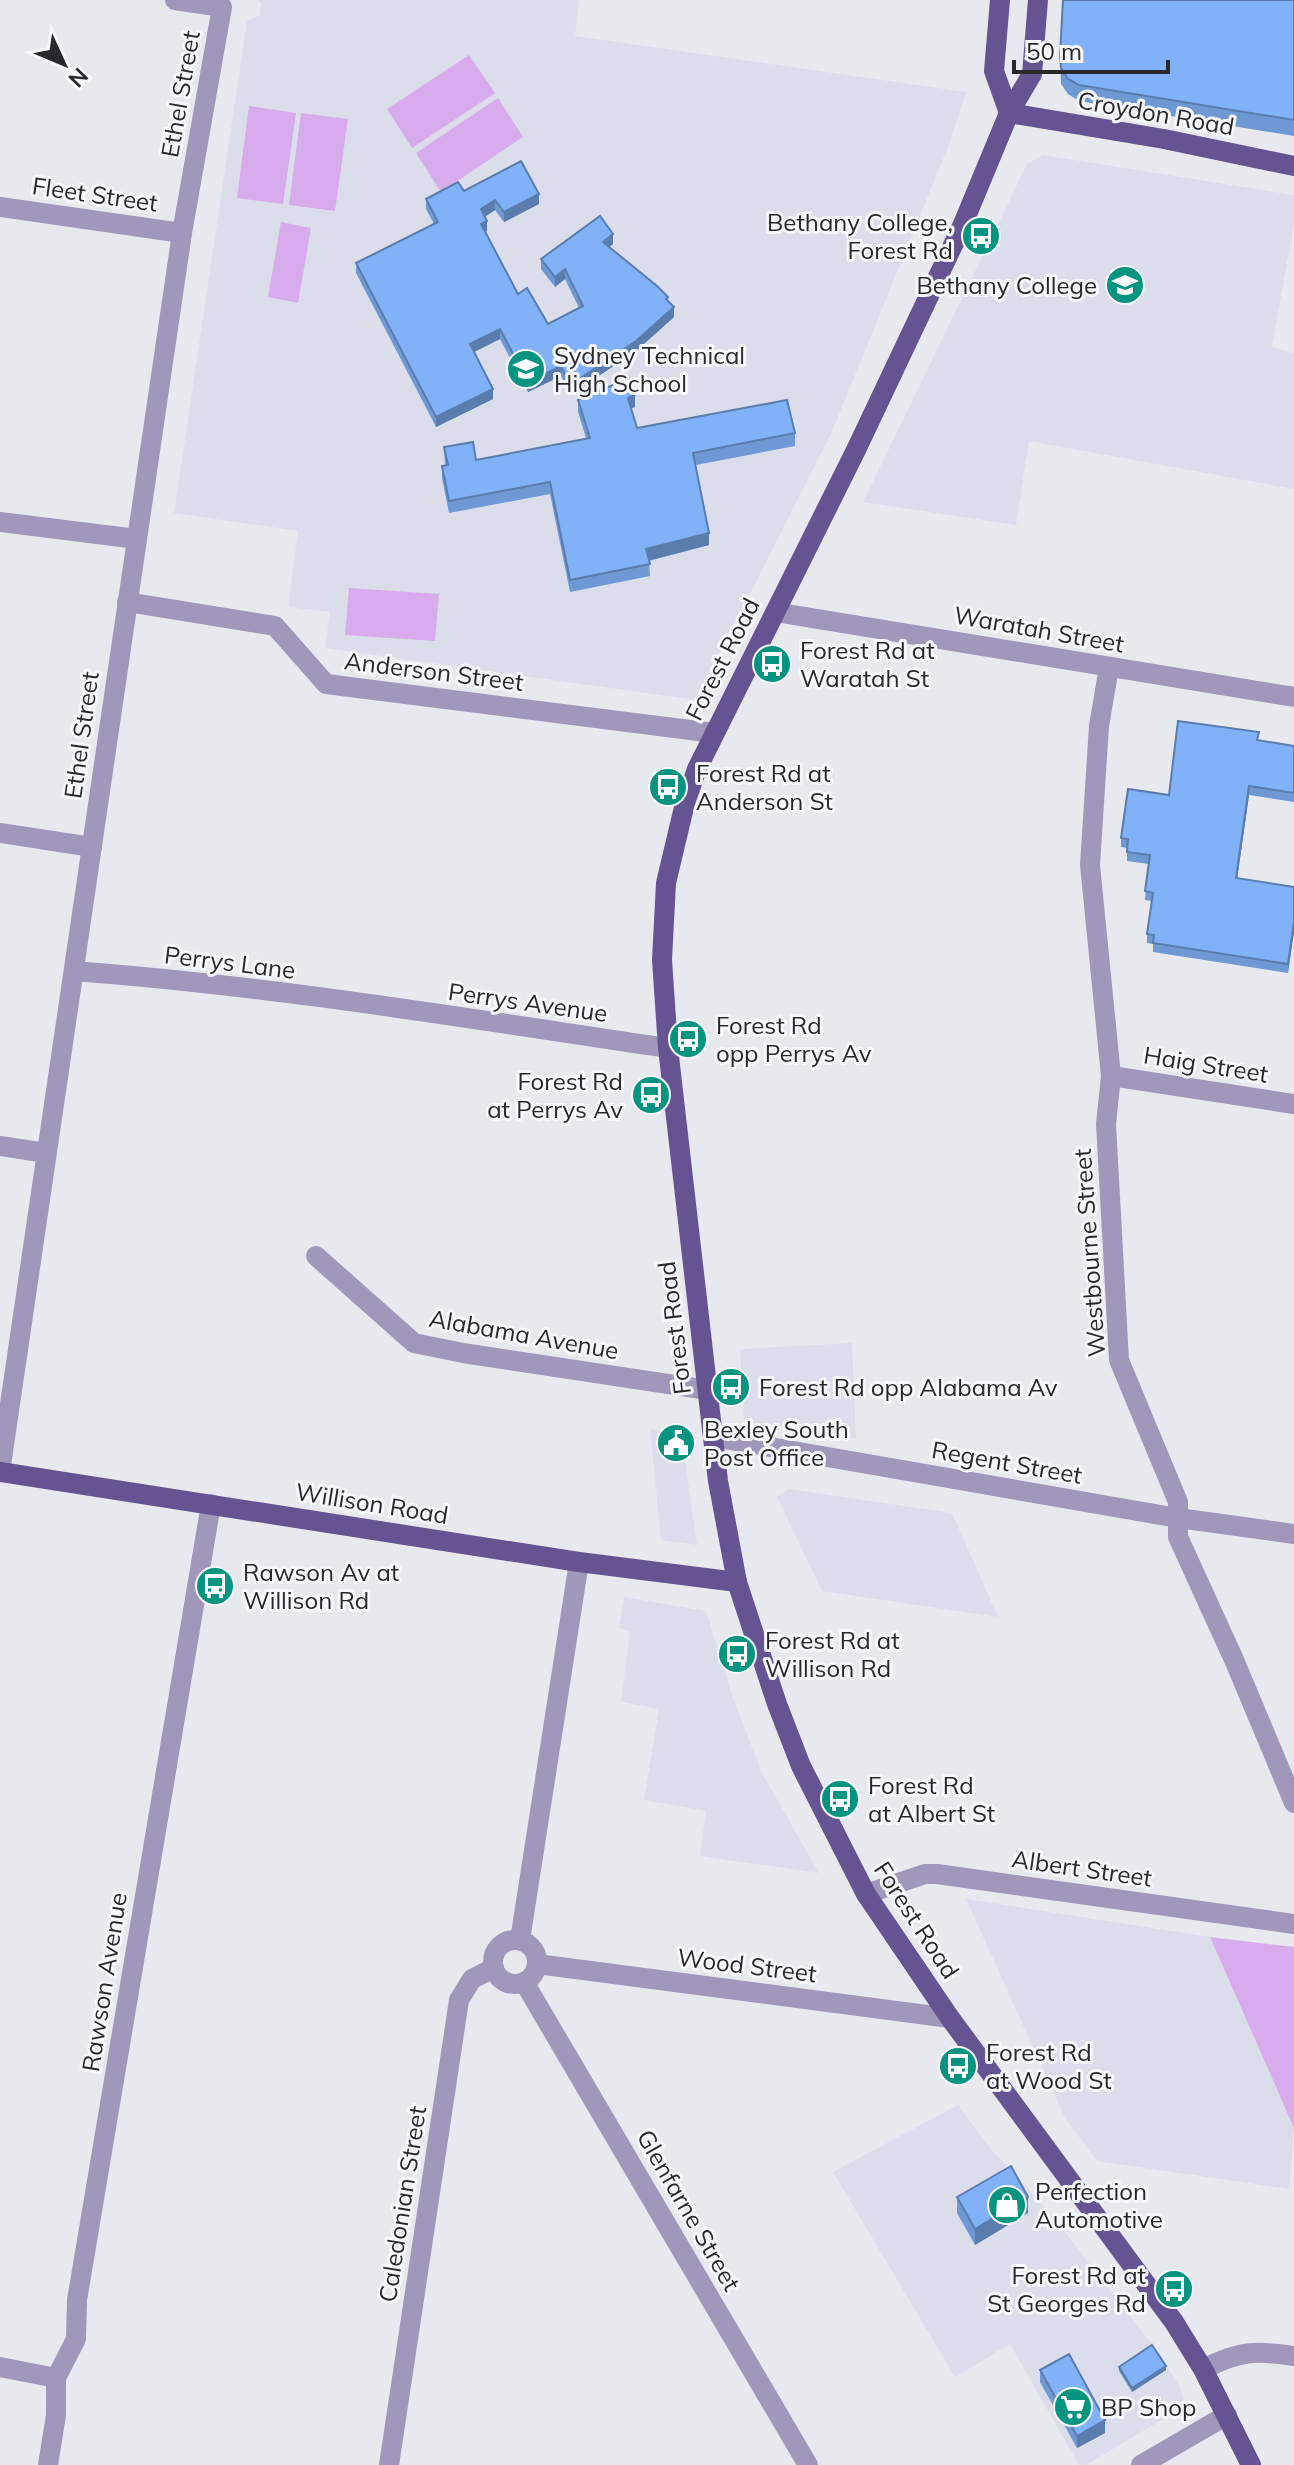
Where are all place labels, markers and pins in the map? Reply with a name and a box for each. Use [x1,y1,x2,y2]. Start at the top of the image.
place label: Bethany College, Forest Rd [767,207,953,265]
bus stop icon: Bethany College, Forest Rd [960,215,1002,257]
school or university icon: Bethany College [1104,264,1146,306]
place label: Bethany College [917,270,1097,300]
place label: Sydney Technical High School [554,340,745,398]
school or university icon: Sydney Technical High School [505,348,547,390]
place label: Forest Rd at Waratah St [800,635,935,693]
bus stop icon: Forest Rd at Waratah St [751,643,793,685]
place label: Forest Rd at Anderson St [696,758,833,816]
bus stop icon: Forest Rd at Anderson St [647,766,689,808]
place label: Forest Rd opp Perrys Av [716,1010,872,1068]
bus stop icon: Forest Rd opp Perrys Av [667,1018,709,1060]
place label: Forest Rd at Perrys Av [487,1066,623,1124]
bus stop icon: Forest Rd at Perrys Av [630,1074,672,1116]
bus stop icon: Forest Rd opp Alabama Av [710,1366,752,1408]
place label: Forest Rd opp Alabama Av [759,1372,1058,1402]
place label: Bexley South Post Office [704,1414,849,1472]
public building icon: Bexley South Post Office [655,1422,697,1464]
place label: Rawson Av at Willison Rd [243,1557,399,1615]
bus stop icon: Rawson Av at Willison Rd [194,1565,236,1607]
place label: Forest Rd at Willison Rd [765,1625,900,1683]
bus stop icon: Forest Rd at Willison Rd [716,1633,758,1675]
place label: Forest Rd at Albert St [868,1770,995,1828]
bus stop icon: Forest Rd at Albert St [819,1778,861,1820]
place label: Forest Rd at Wood St [986,2037,1112,2095]
bus stop icon: Forest Rd at Wood St [937,2045,979,2087]
place label: Perfection Automotive [1035,2176,1163,2234]
shop icon: Perfection Automotive [986,2184,1028,2226]
place label: Forest Rd at St Georges Rd [987,2260,1146,2318]
bus stop icon: Forest Rd at St Georges Rd [1153,2268,1195,2310]
supermarket icon: BP Shop [1052,2386,1094,2428]
place label: BP Shop [1101,2392,1196,2422]

